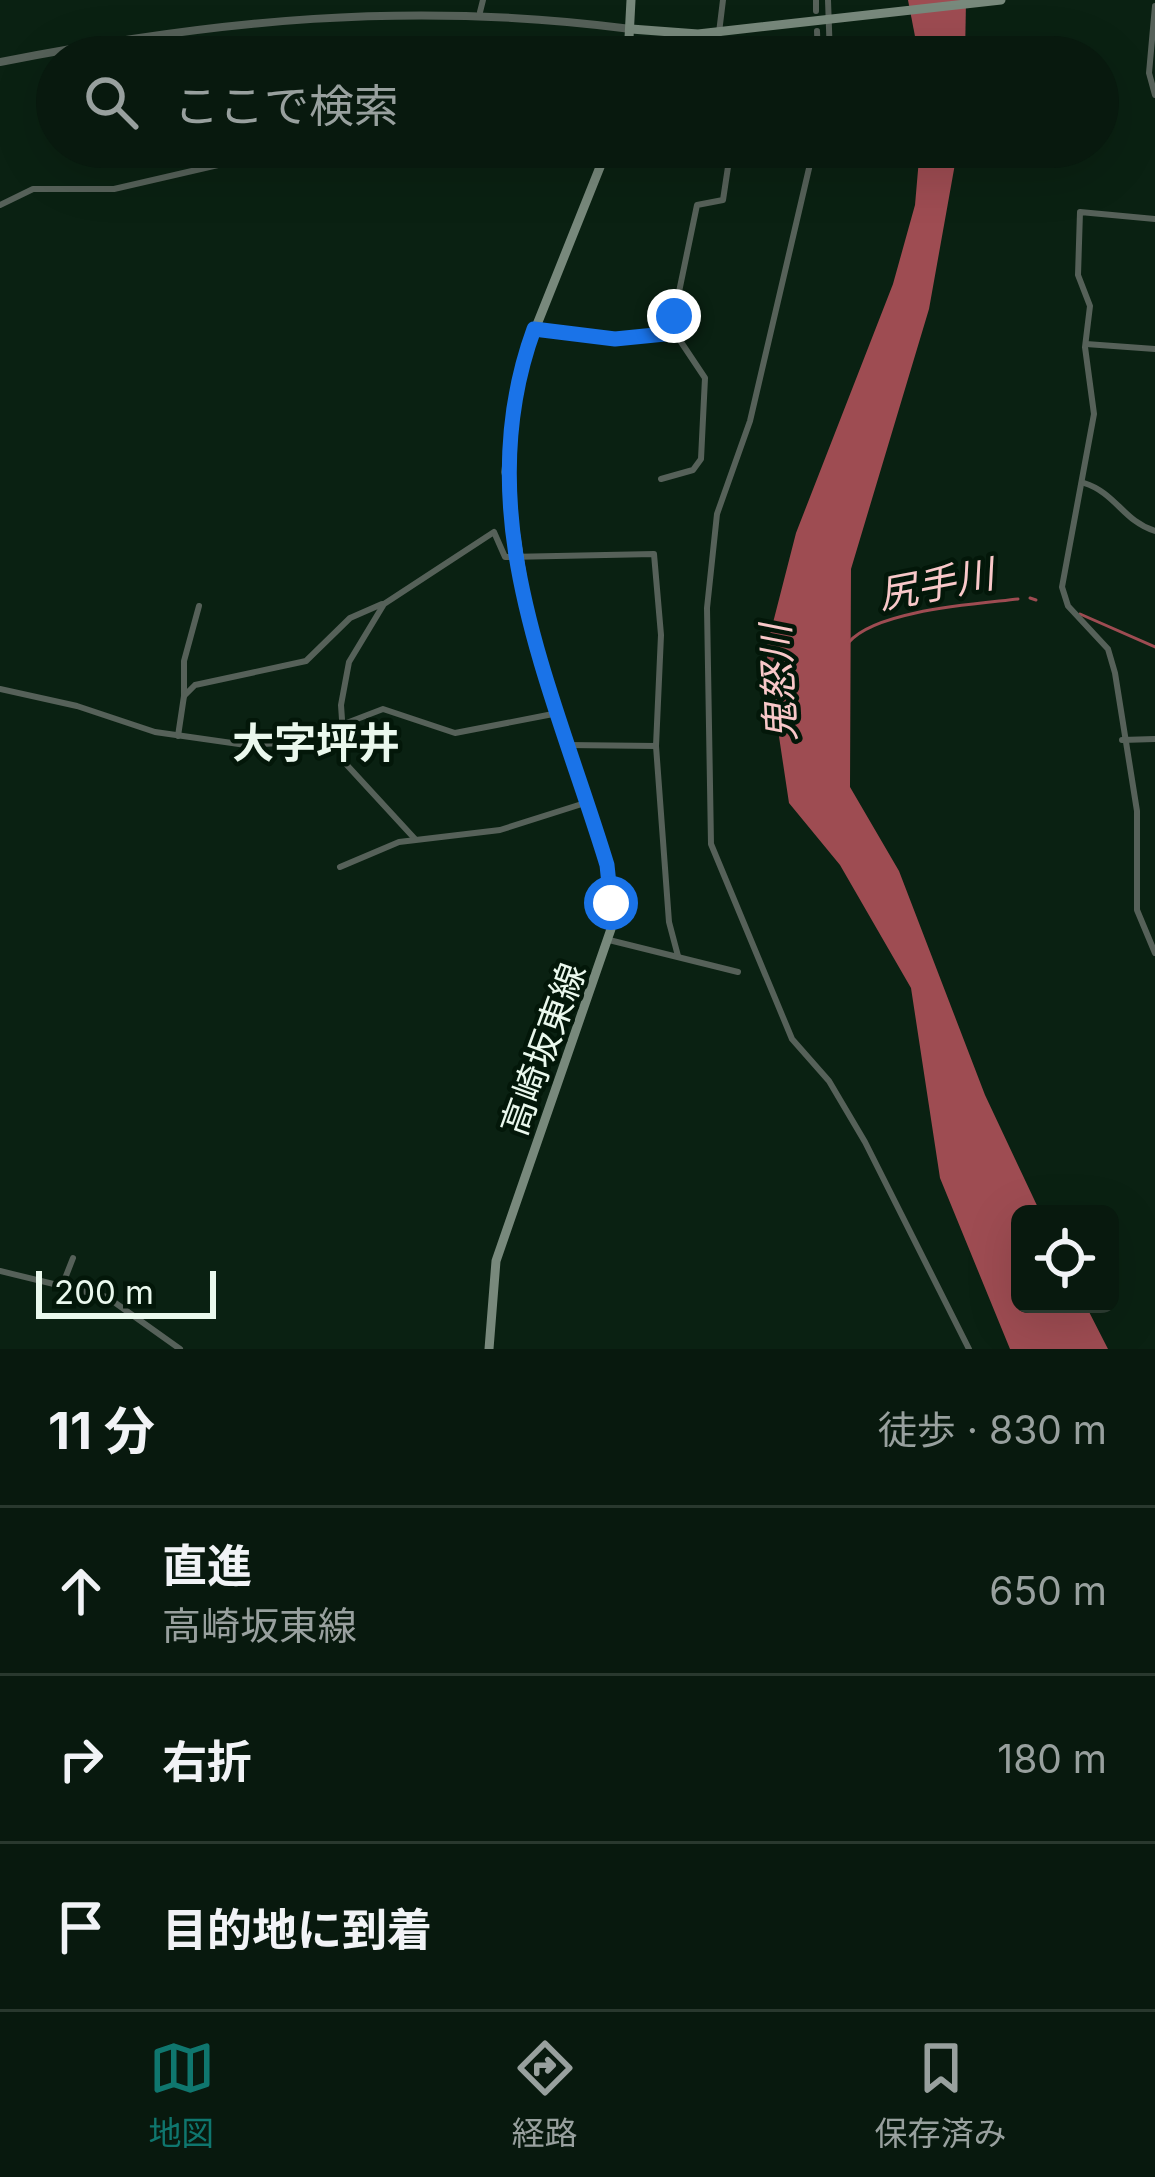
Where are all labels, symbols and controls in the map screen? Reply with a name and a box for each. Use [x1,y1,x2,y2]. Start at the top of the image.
search box [36,36,1119,168]
icon: search [78,69,144,135]
text: ここで検索 [174,78,399,133]
route end [647,289,701,343]
water label: 尻手川 [874,549,1002,618]
water label: 鬼怒川 [751,619,804,743]
district label: 大字坪井 [232,717,400,768]
route start [584,876,638,930]
street label: 高崎坂東線 [492,957,594,1141]
map controls [1011,1205,1119,1313]
button: locate [1011,1205,1119,1313]
scale bar [36,1265,216,1318]
text: 200 m [54,1272,154,1312]
text: 11 分 [48,1400,155,1461]
text: 徒歩 · 830 m [878,1406,1107,1453]
text: 直進 [162,1538,252,1593]
icon: ahead [48,1558,114,1624]
text: 650 m [989,1567,1107,1614]
text: 高崎坂東線 [162,1602,357,1649]
icon: right [48,1726,114,1792]
text: 右折 [162,1734,252,1789]
text: 180 m [997,1735,1107,1782]
icon: arrive [48,1894,114,1960]
text: 目的地に到着 [162,1902,432,1957]
tab: 地図 [149,2035,215,2155]
tab: 経路 [512,2035,578,2155]
tab: 保存済み [875,2035,1007,2155]

